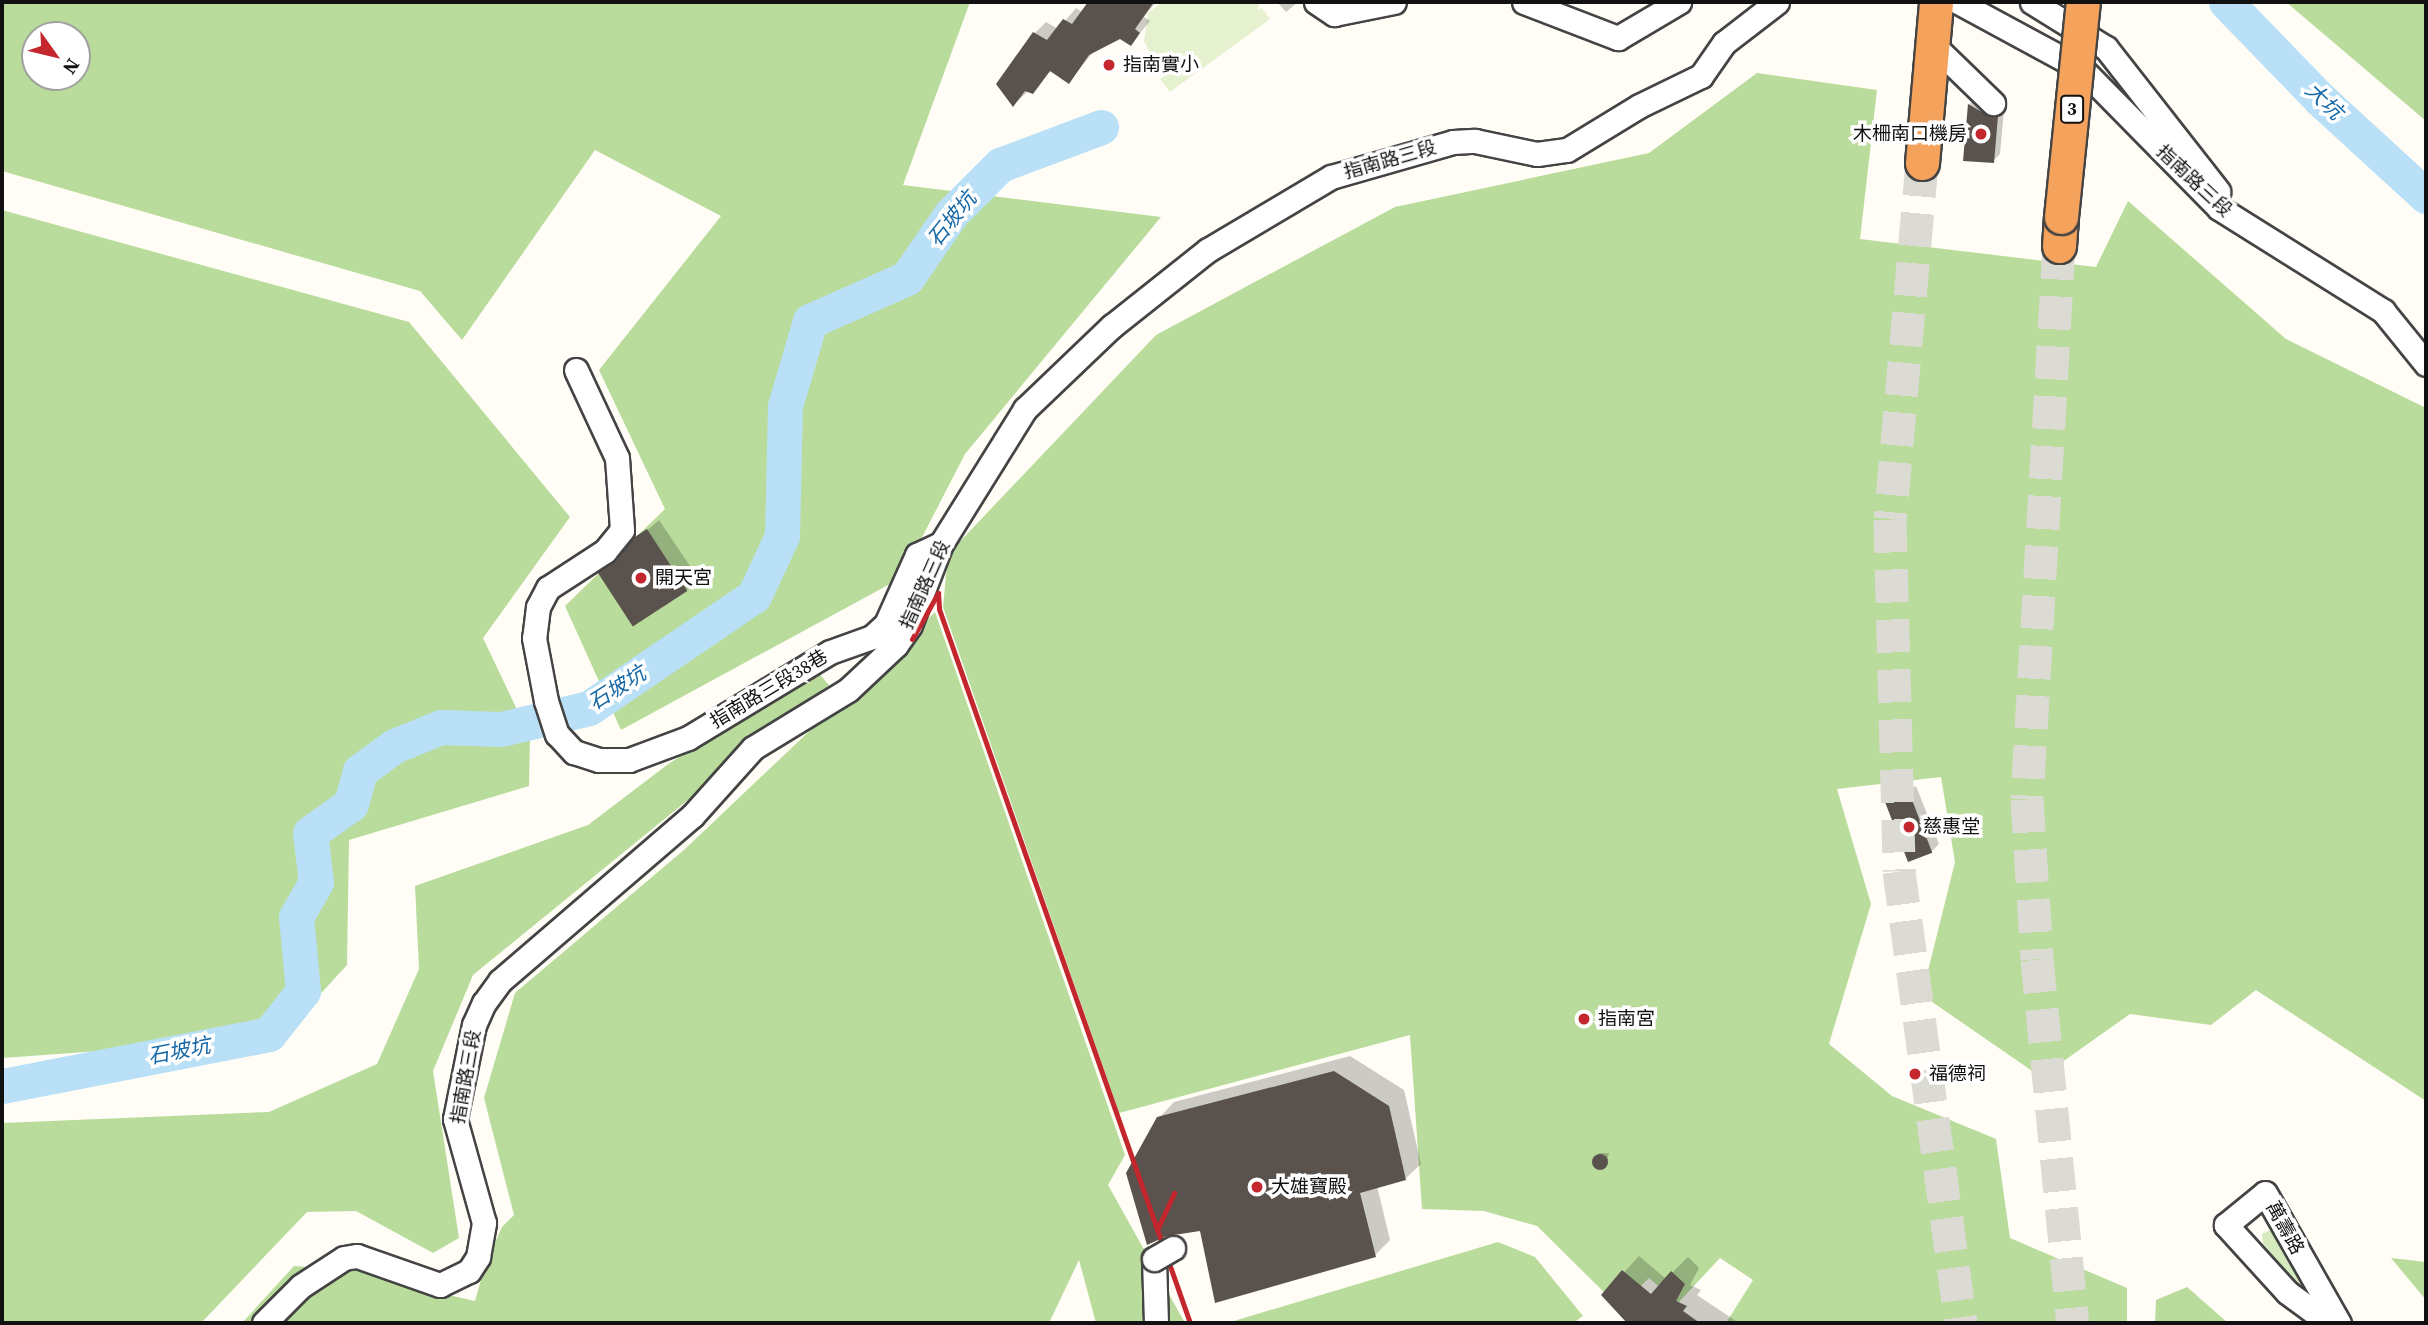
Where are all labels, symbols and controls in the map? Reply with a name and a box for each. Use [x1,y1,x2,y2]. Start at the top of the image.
north arrow [21,21,91,91]
text: N [57,54,86,80]
place label: 指南實小 [1123,54,1199,76]
marker: 指南實小 [1101,57,1117,73]
water label: 大坑 [2300,77,2348,125]
road number: 3 [2060,94,2084,124]
place label: 木柵南口機房 [1853,123,1967,145]
marker: 木柵南口機房 [1973,126,1989,142]
street label: 指南路三段 [1341,136,1439,184]
street label: 指南路三段 [2151,140,2237,222]
water label: 石坡坑 [922,187,982,251]
street label: 指南路三段 [895,537,955,633]
place label: 開天宮 [655,567,712,589]
marker: 開天宮 [633,570,649,586]
street label: 指南路三段38巷 [706,645,832,733]
water label: 石坡坑 [584,661,650,715]
place label: 慈惠堂 [1923,816,1980,838]
marker: 慈惠堂 [1901,819,1917,835]
place label: 指南宮 [1598,1008,1655,1030]
marker: 指南宮 [1576,1011,1592,1027]
street label: 指南路三段 [447,1028,485,1126]
water label: 石坡坑 [146,1033,212,1069]
place label: 福德祠 [1929,1063,1986,1085]
marker: 福德祠 [1907,1066,1923,1082]
place label: 大雄寶殿 [1271,1176,1347,1198]
marker: 大雄寶殿 [1249,1179,1265,1195]
street label: 萬壽路 [2261,1198,2309,1258]

